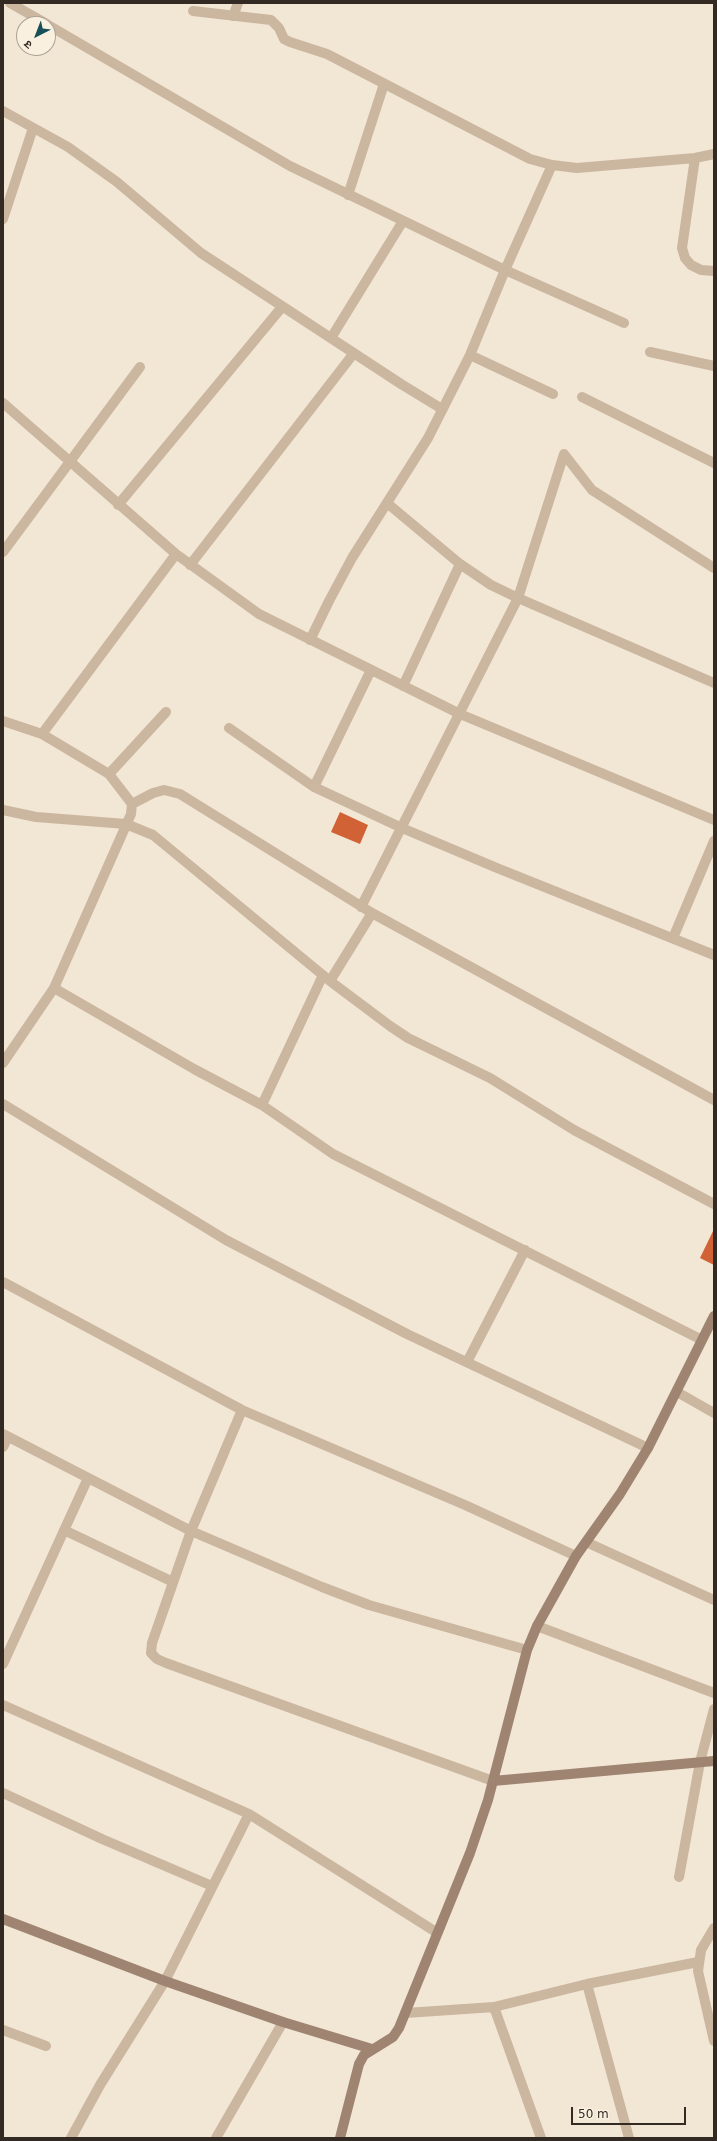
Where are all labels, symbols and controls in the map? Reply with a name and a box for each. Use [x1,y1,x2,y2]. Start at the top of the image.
north arrow [16,16,56,56]
text: उ [22,38,35,52]
scale bar [573,2099,688,2125]
text: 50 m [578,2107,609,2121]

